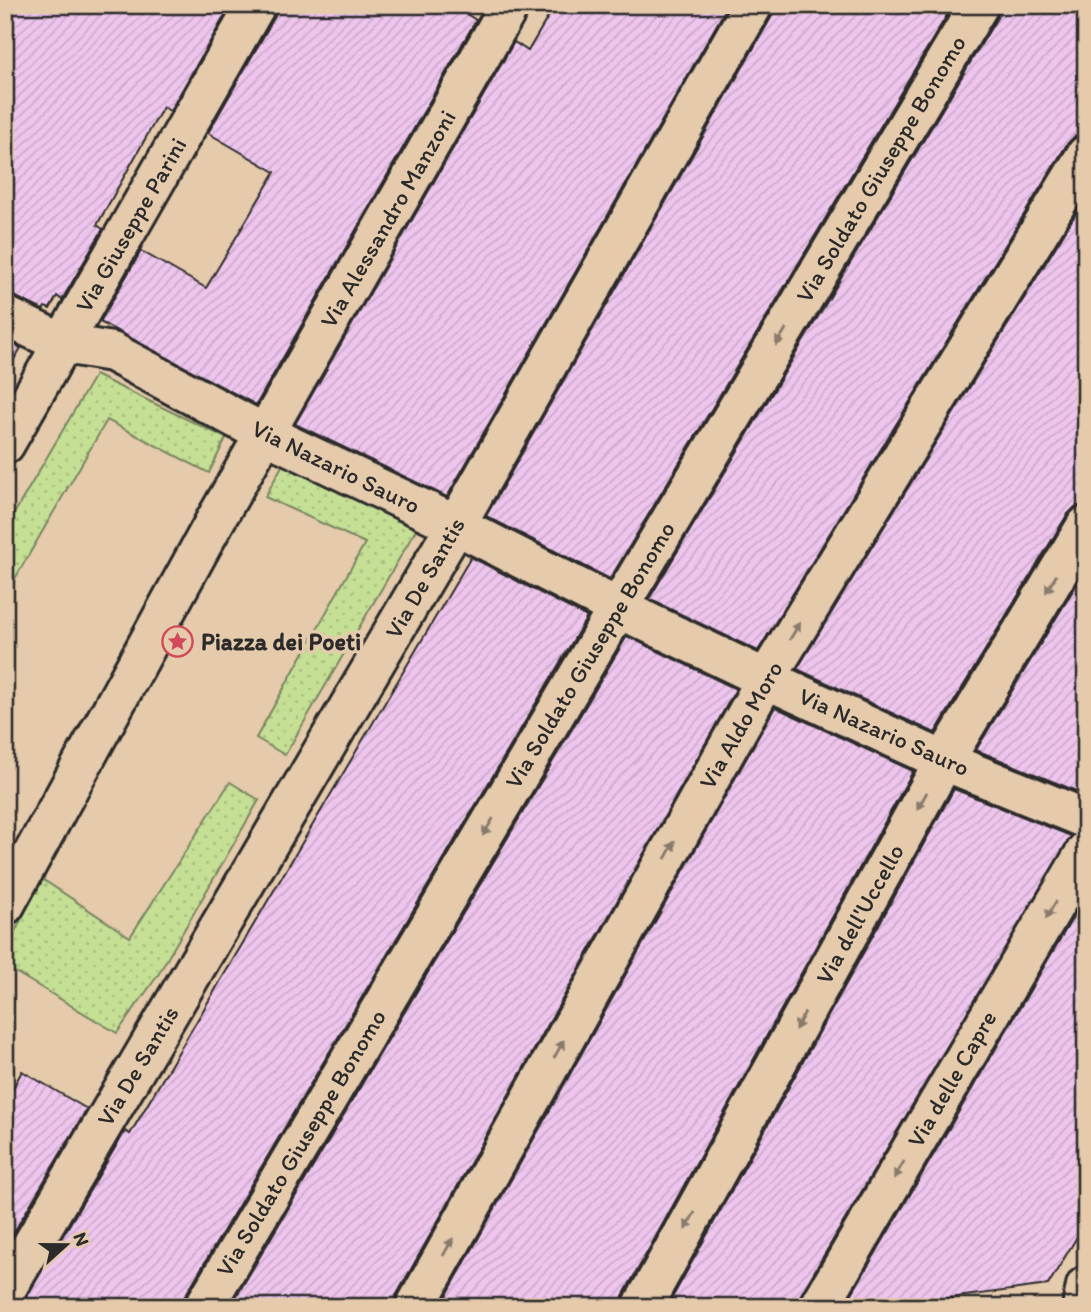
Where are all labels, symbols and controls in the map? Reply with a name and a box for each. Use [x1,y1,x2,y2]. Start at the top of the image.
street label: Via Soldato Giuseppe Bonomo [789,30,972,308]
street label: Via Alessandro Manzoni [313,105,462,333]
street label: Via Giuseppe Parini [69,132,192,317]
one-way arrow [774,328,787,347]
street label: Via Nazario Sauro [247,413,425,520]
street label: Via De Santis [378,512,471,644]
street label: Via Soldato Giuseppe Bonomo [498,516,681,794]
one-way arrow [1044,575,1057,594]
one-way arrow [789,622,802,641]
place icon: Piazza dei Poeti [161,625,195,659]
place label: Piazza dei Poeti [201,627,361,656]
street label: Via Aldo Moro [692,656,789,794]
street label: Via Nazario Sauro [795,681,974,782]
one-way arrow [916,791,928,811]
one-way arrow [483,817,495,837]
street label: Via dell'Uccello [809,839,910,989]
one-way arrow [664,840,676,860]
one-way arrow [1045,900,1057,919]
street label: Via De Santis [90,1000,185,1131]
street label: Via Soldato Giuseppe Bonomo [209,1004,392,1282]
street label: Via delle Capre [901,1005,1002,1152]
one-way arrow [794,1012,806,1031]
one-way arrow [553,1039,565,1058]
one-way arrow [893,1160,905,1179]
north arrow [32,1210,102,1280]
one-way arrow [684,1211,696,1230]
text: N [68,1229,94,1249]
one-way arrow [442,1237,454,1257]

